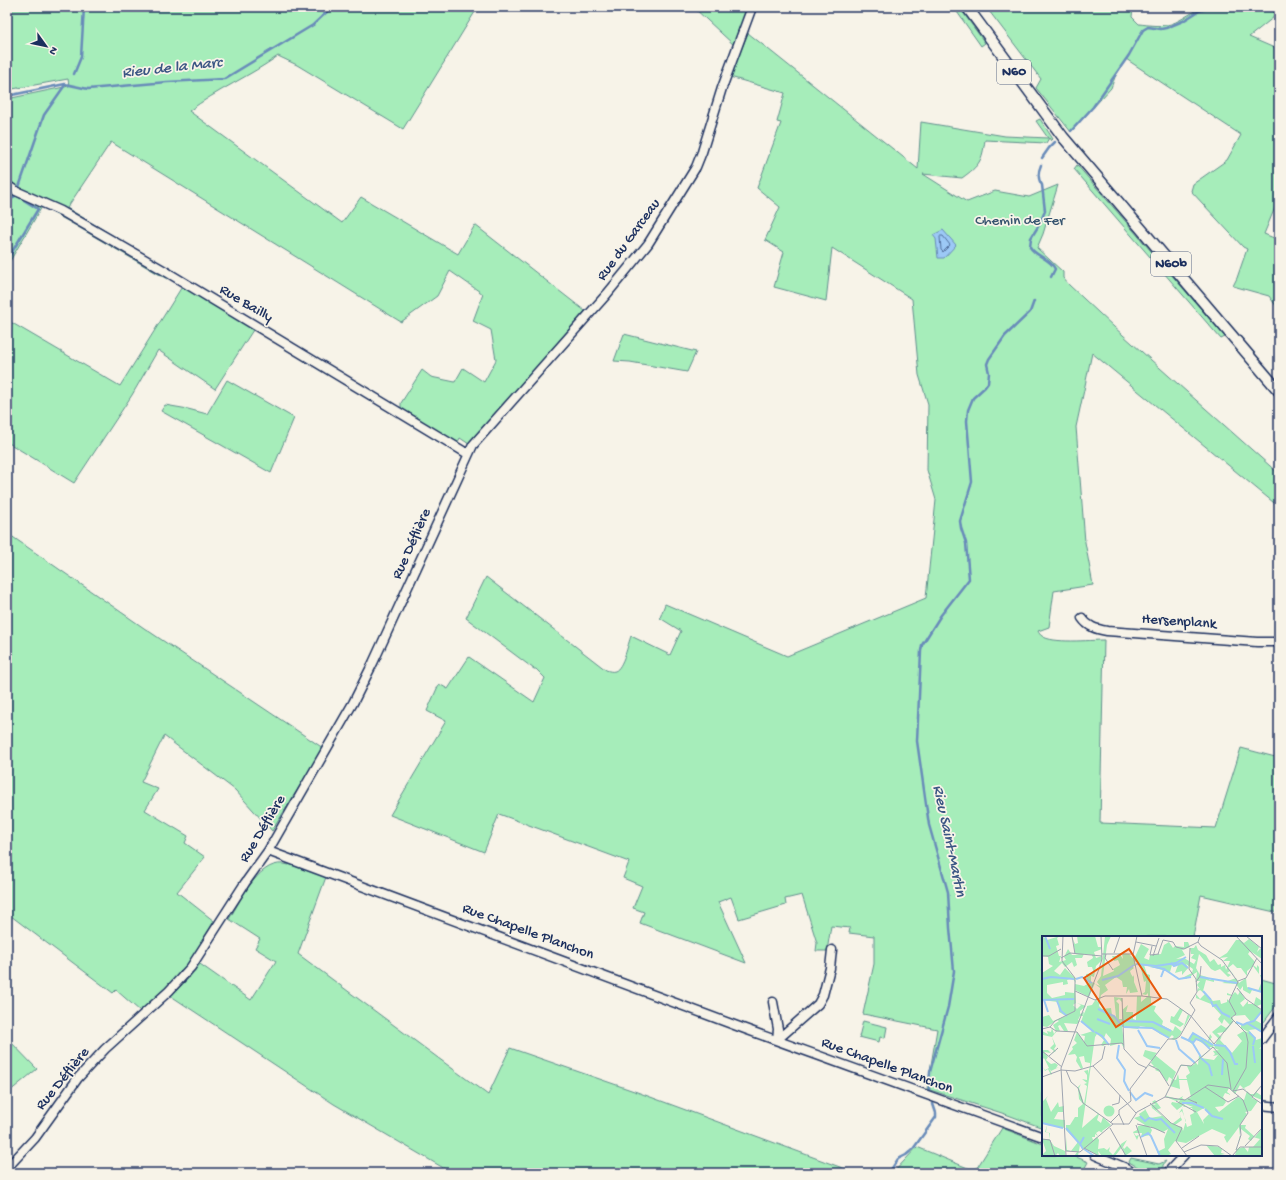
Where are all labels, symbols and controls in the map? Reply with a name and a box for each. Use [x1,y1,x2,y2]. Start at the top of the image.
north arrow [26,26,66,66]
text: N [46,44,60,57]
water label: Rieu de la Marc [121,54,224,84]
road number: N60 [997,60,1031,84]
street label: Rue du Garceau [593,196,665,284]
park label: Chemin de Fer [975,212,1066,230]
road number: N60b [1151,252,1191,276]
street label: Rue Bailly [216,281,277,327]
street label: Rue Déflière [388,506,436,582]
street label: Hersenplank [1141,610,1218,634]
water label: Rieu Saint-Martin [927,783,969,899]
street label: Rue Déflière [236,792,290,866]
street label: Rue Chapelle Planchon [460,900,596,964]
inset map [1042,936,1262,1156]
street label: Rue Chapelle Planchon [819,1034,955,1098]
street label: Rue Déflière [32,1044,94,1114]

